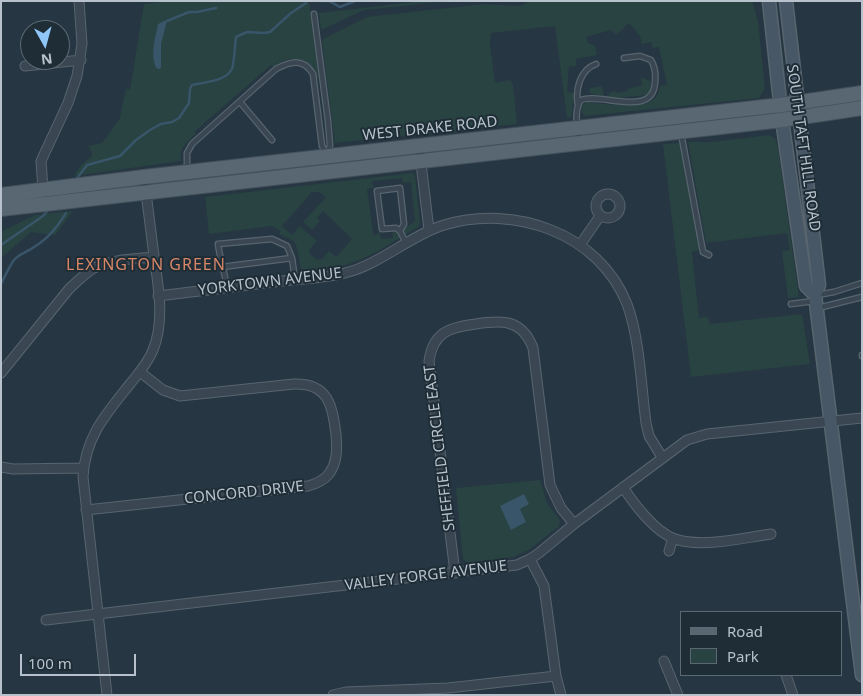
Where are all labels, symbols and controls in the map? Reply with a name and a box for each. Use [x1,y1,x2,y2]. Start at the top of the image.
north arrow [20,20,70,70]
text: N [40,49,54,70]
street label: SOUTH TAFT HILL ROAD [782,63,824,233]
street label: WEST DRAKE ROAD [362,113,498,145]
district label: LEXINGTON GREEN [64,255,228,275]
street label: YORKTOWN AVENUE [197,264,343,300]
street label: SHEFFIELD CIRCLE EAST [421,364,459,532]
street label: CONCORD DRIVE [183,478,305,508]
street label: VALLEY FORGE AVENUE [344,557,508,595]
legend [680,611,843,676]
text: Road [727,621,763,641]
scale bar [22,644,139,676]
text: Park [727,646,759,666]
text: 100 m [28,653,72,673]

